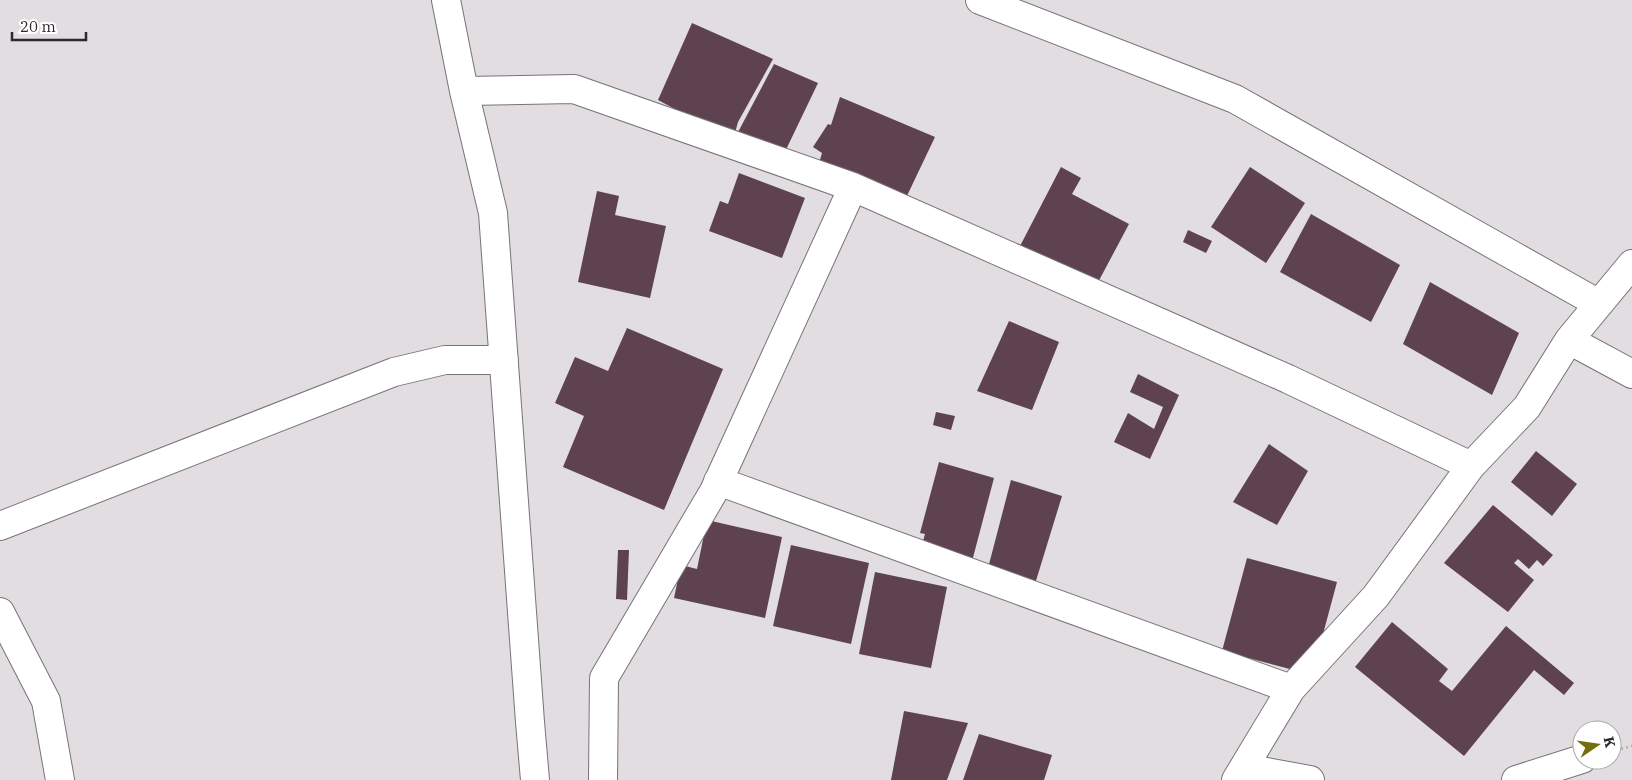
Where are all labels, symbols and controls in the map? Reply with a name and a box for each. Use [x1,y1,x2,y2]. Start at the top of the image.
scale bar [12,10,86,42]
text: 20 m [20,17,56,36]
north arrow [1572,720,1622,770]
text: K [1600,735,1620,750]

